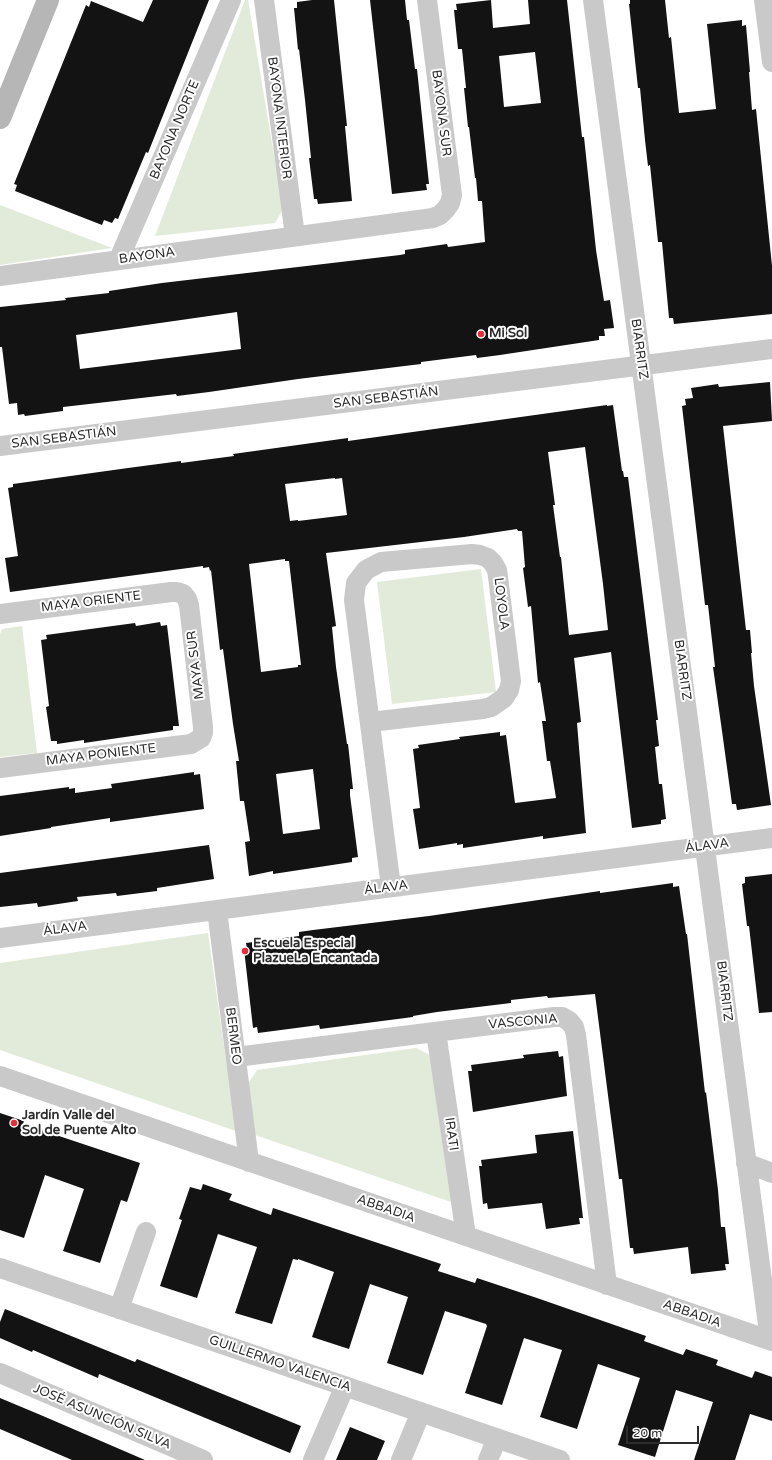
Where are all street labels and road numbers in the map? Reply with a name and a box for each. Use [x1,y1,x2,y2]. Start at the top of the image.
street label: BAYONA INTERIOR [264,56,294,180]
street label: BAYONA SUR [428,69,454,157]
street label: BAYONA NORTE [147,78,203,182]
street label: BAYONA [118,244,176,268]
street label: BIARRITZ [627,318,651,380]
street label: SAN SEBASTIÁN [333,384,439,412]
street label: SAN SEBASTIÁN [11,424,117,452]
street label: LOYOLA [490,577,512,631]
street label: MAYA ORIENTE [40,588,142,616]
street label: MAYA SUR [184,630,208,700]
street label: BIARRITZ [670,639,694,701]
street label: MAYA PONIENTE [45,741,157,769]
street label: ÁLAVA [684,836,730,856]
street label: ÁLAVA [363,878,409,898]
street label: ÁLAVA [42,919,88,939]
street label: BIARRITZ [713,960,735,1022]
street label: BERMEO [222,1006,244,1066]
street label: VASCONIA [488,1011,558,1033]
street label: IRATI [441,1116,461,1152]
street label: ABBADIA [355,1192,417,1226]
street label: ABBADIA [661,1297,723,1331]
street label: GUILLERMO VALENCIA [207,1332,353,1396]
street label: JOSÉ ASUNCIÓN SILVA [31,1381,173,1453]

